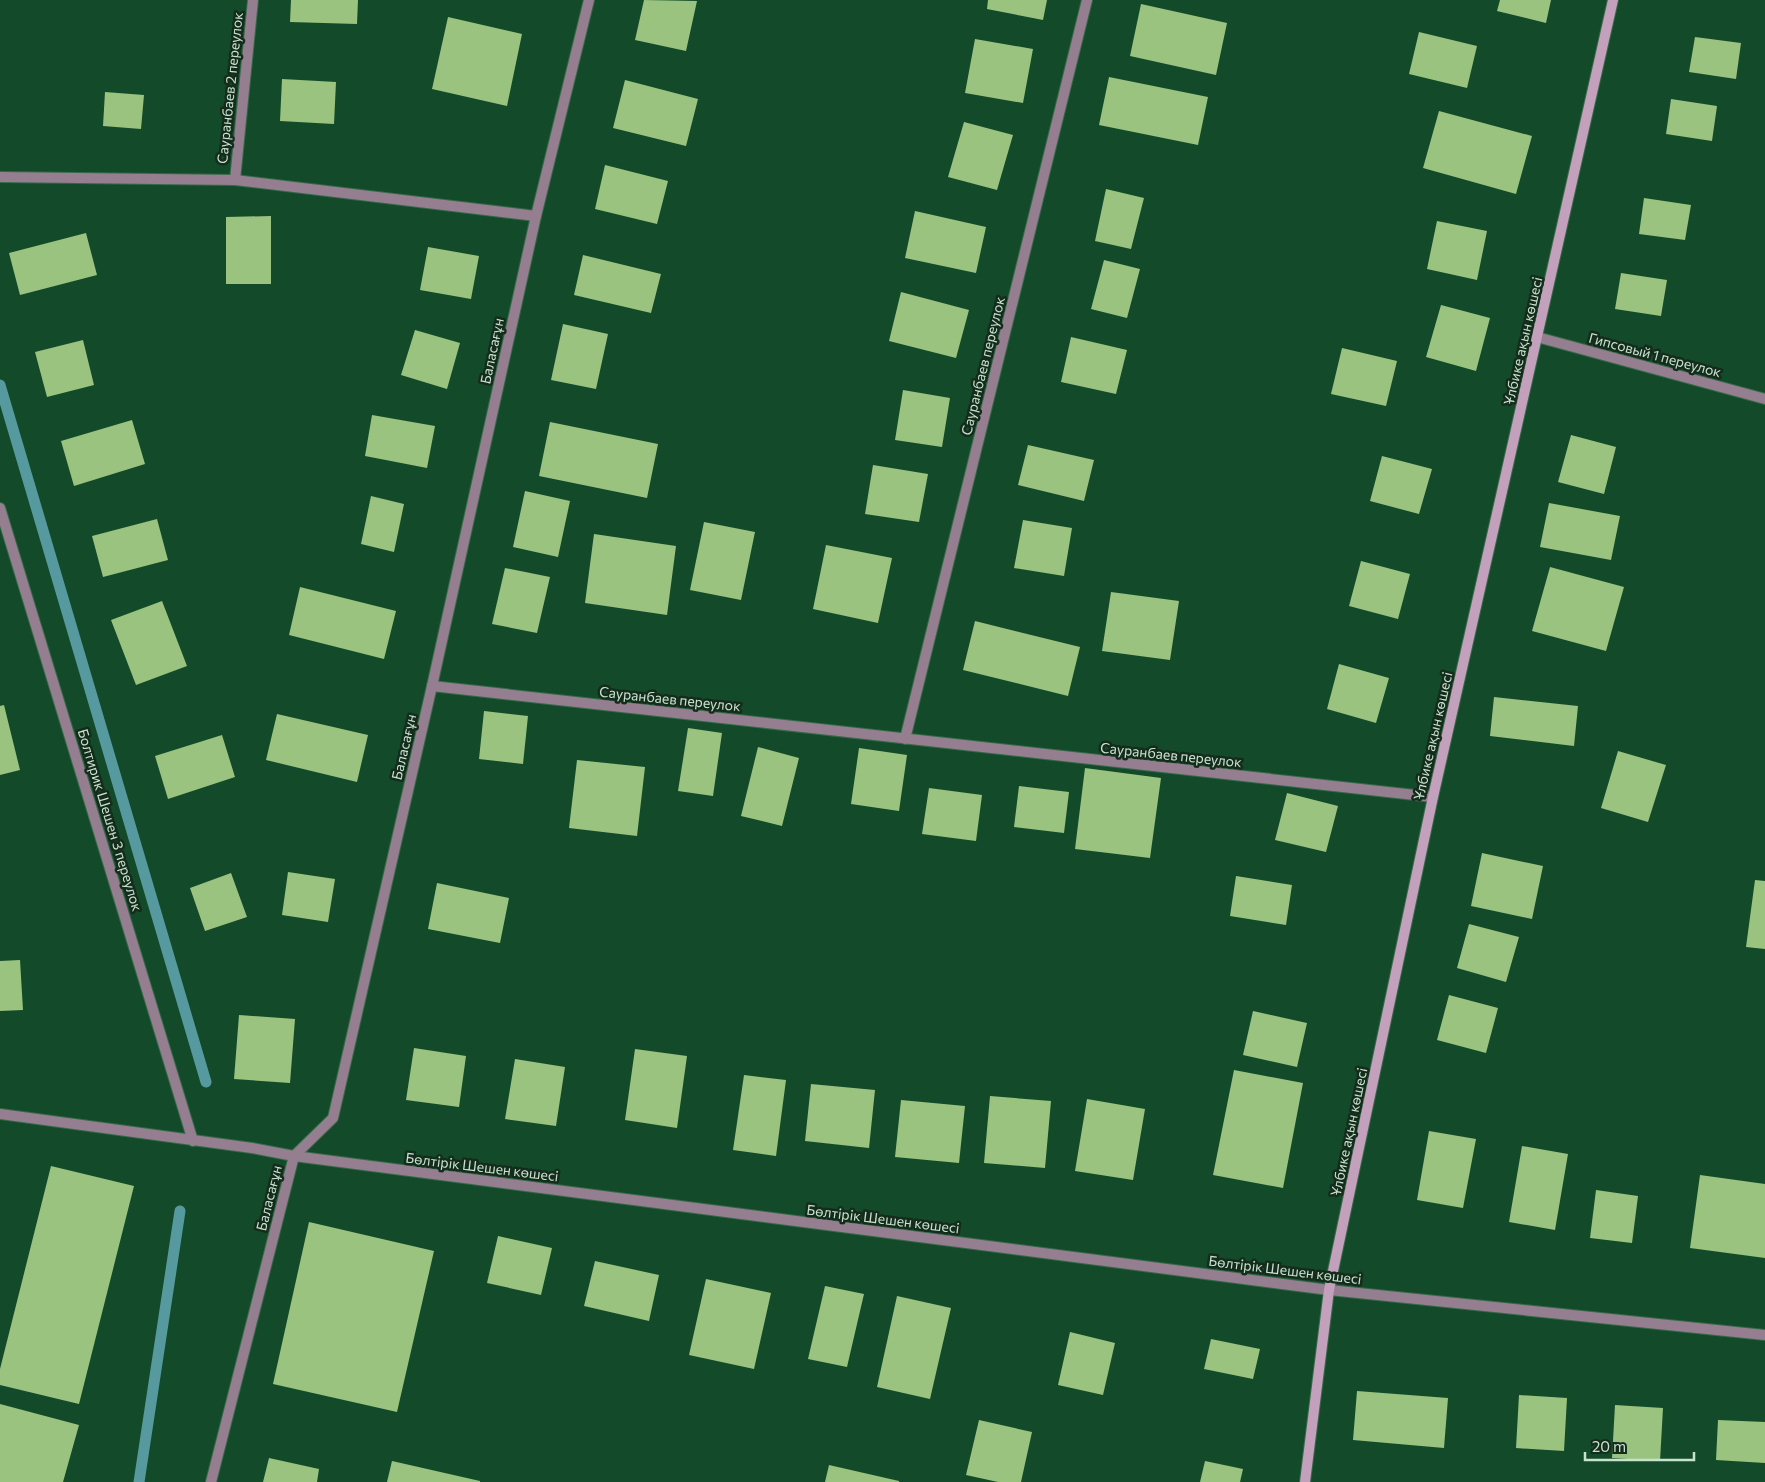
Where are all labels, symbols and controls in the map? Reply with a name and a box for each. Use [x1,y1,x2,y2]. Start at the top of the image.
street label: Сауранбаев 2 переулок [213,11,246,165]
street label: Ұлбике ақын көшесі [1499,275,1546,407]
street label: Сауранбаев переулок [957,294,1008,437]
street label: Баласағұн [476,316,507,385]
street label: Гипсовый 1 переулок [1587,329,1724,381]
street label: Ұлбике ақын көшесі [1409,670,1456,802]
street label: Сауранбаев переулок [599,683,742,714]
street label: Баласағұн [388,712,419,781]
street label: Болтирик Шешен 3 переулок [75,727,147,914]
street label: Сауранбаев переулок [1100,739,1243,770]
street label: Ұлбике ақын көшесі [1327,1066,1370,1198]
street label: Бөлтірік Шешен көшесі [405,1149,560,1184]
street label: Баласағұн [252,1163,285,1232]
street label: Бөлтірік Шешен көшесі [806,1201,961,1236]
street label: Бөлтірік Шешен көшесі [1208,1252,1363,1287]
scale bar [1585,1430,1694,1462]
text: 20 m [1592,1437,1626,1455]

